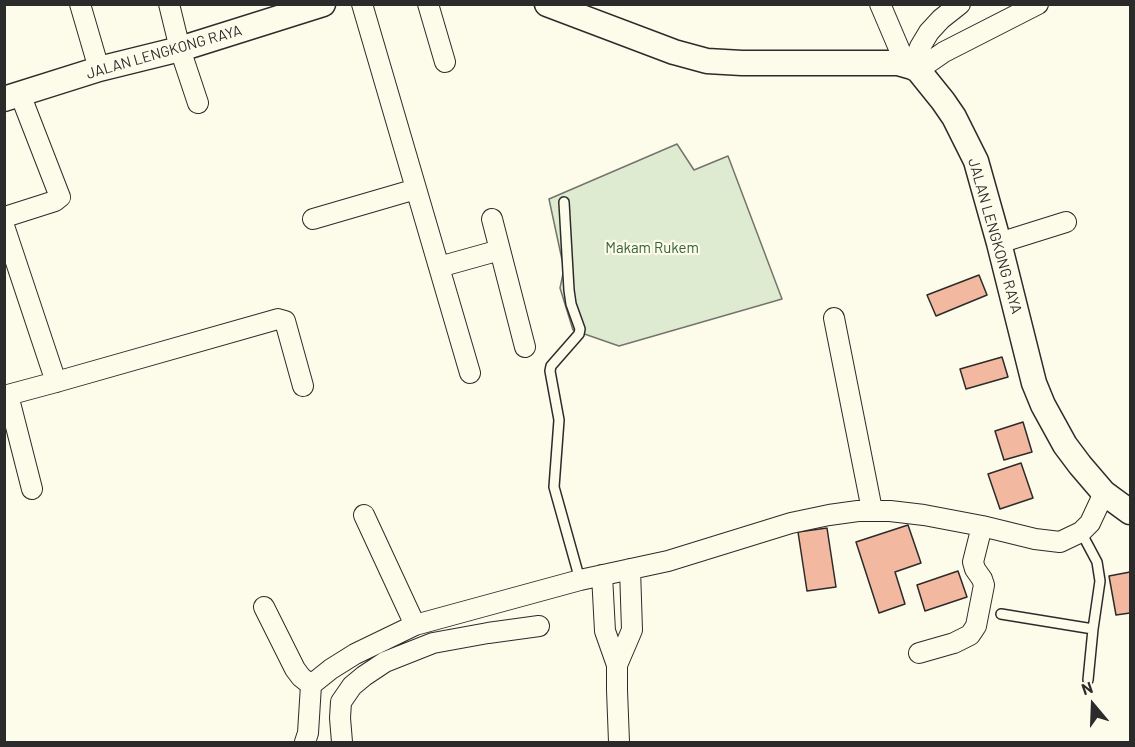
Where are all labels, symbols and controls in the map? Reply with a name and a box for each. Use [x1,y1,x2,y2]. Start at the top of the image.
street label: JALAN LENGKONG RAYA [84,21,244,83]
street label: JALAN LENGKONG RAYA [964,156,1026,316]
park label: Makam Rukem [605,239,699,257]
north arrow [1063,675,1123,735]
text: N [1079,677,1095,698]

